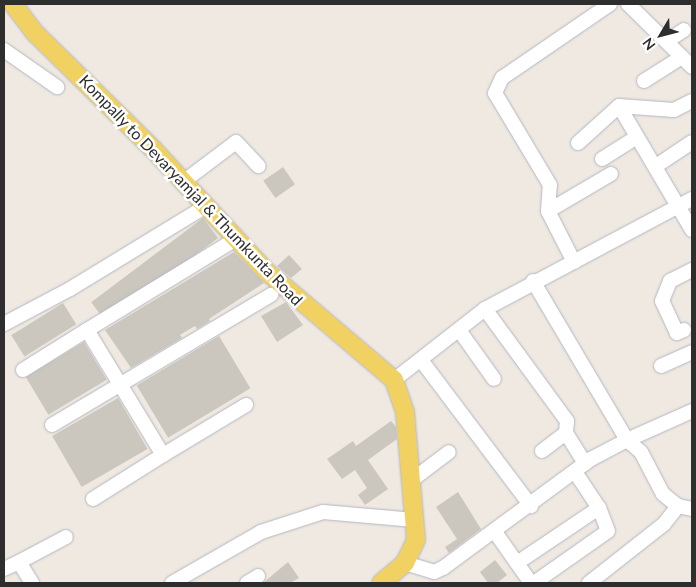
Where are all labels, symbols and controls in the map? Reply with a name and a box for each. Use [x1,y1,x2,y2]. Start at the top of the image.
north arrow [636,10,686,60]
text: N [639,35,659,54]
street label: Kompally to Devaryamjal & Thumkunta Road [75,70,307,310]

